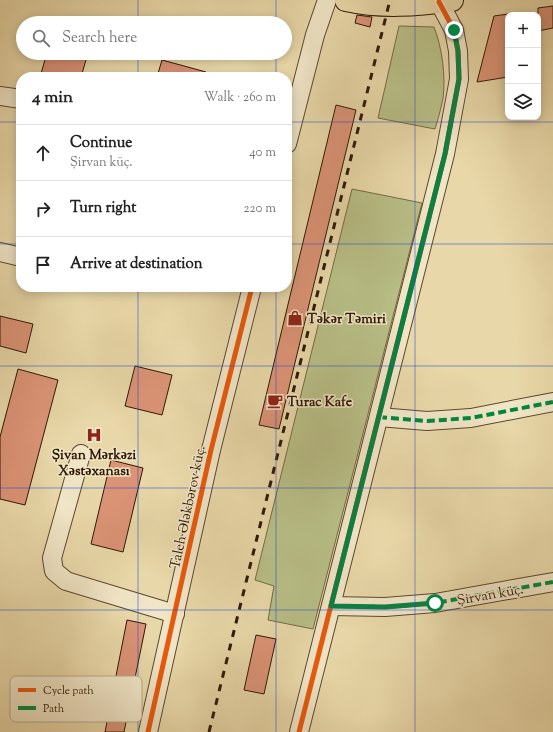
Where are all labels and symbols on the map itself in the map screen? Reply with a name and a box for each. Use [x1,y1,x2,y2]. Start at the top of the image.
route end [445,21,463,39]
shop icon: Təkər Təmiri [286,309,304,327]
place label: Təkər Təmiri [307,310,386,330]
cafe icon: Turac Kafe [266,392,284,410]
place label: Turac Kafe [287,393,353,413]
hospital icon: Şivan Mərkəzi Xəstəxanası [85,426,103,444]
street label: Taleh Ələkbərov küç. [166,444,212,571]
place label: Şivan Mərkəzi Xəstəxanası [52,446,136,482]
street label: Şirvan küç. [455,580,525,612]
route start [426,594,444,612]
legend [10,676,142,722]
text: Cycle path [43,683,94,699]
text: Path [43,701,65,717]

